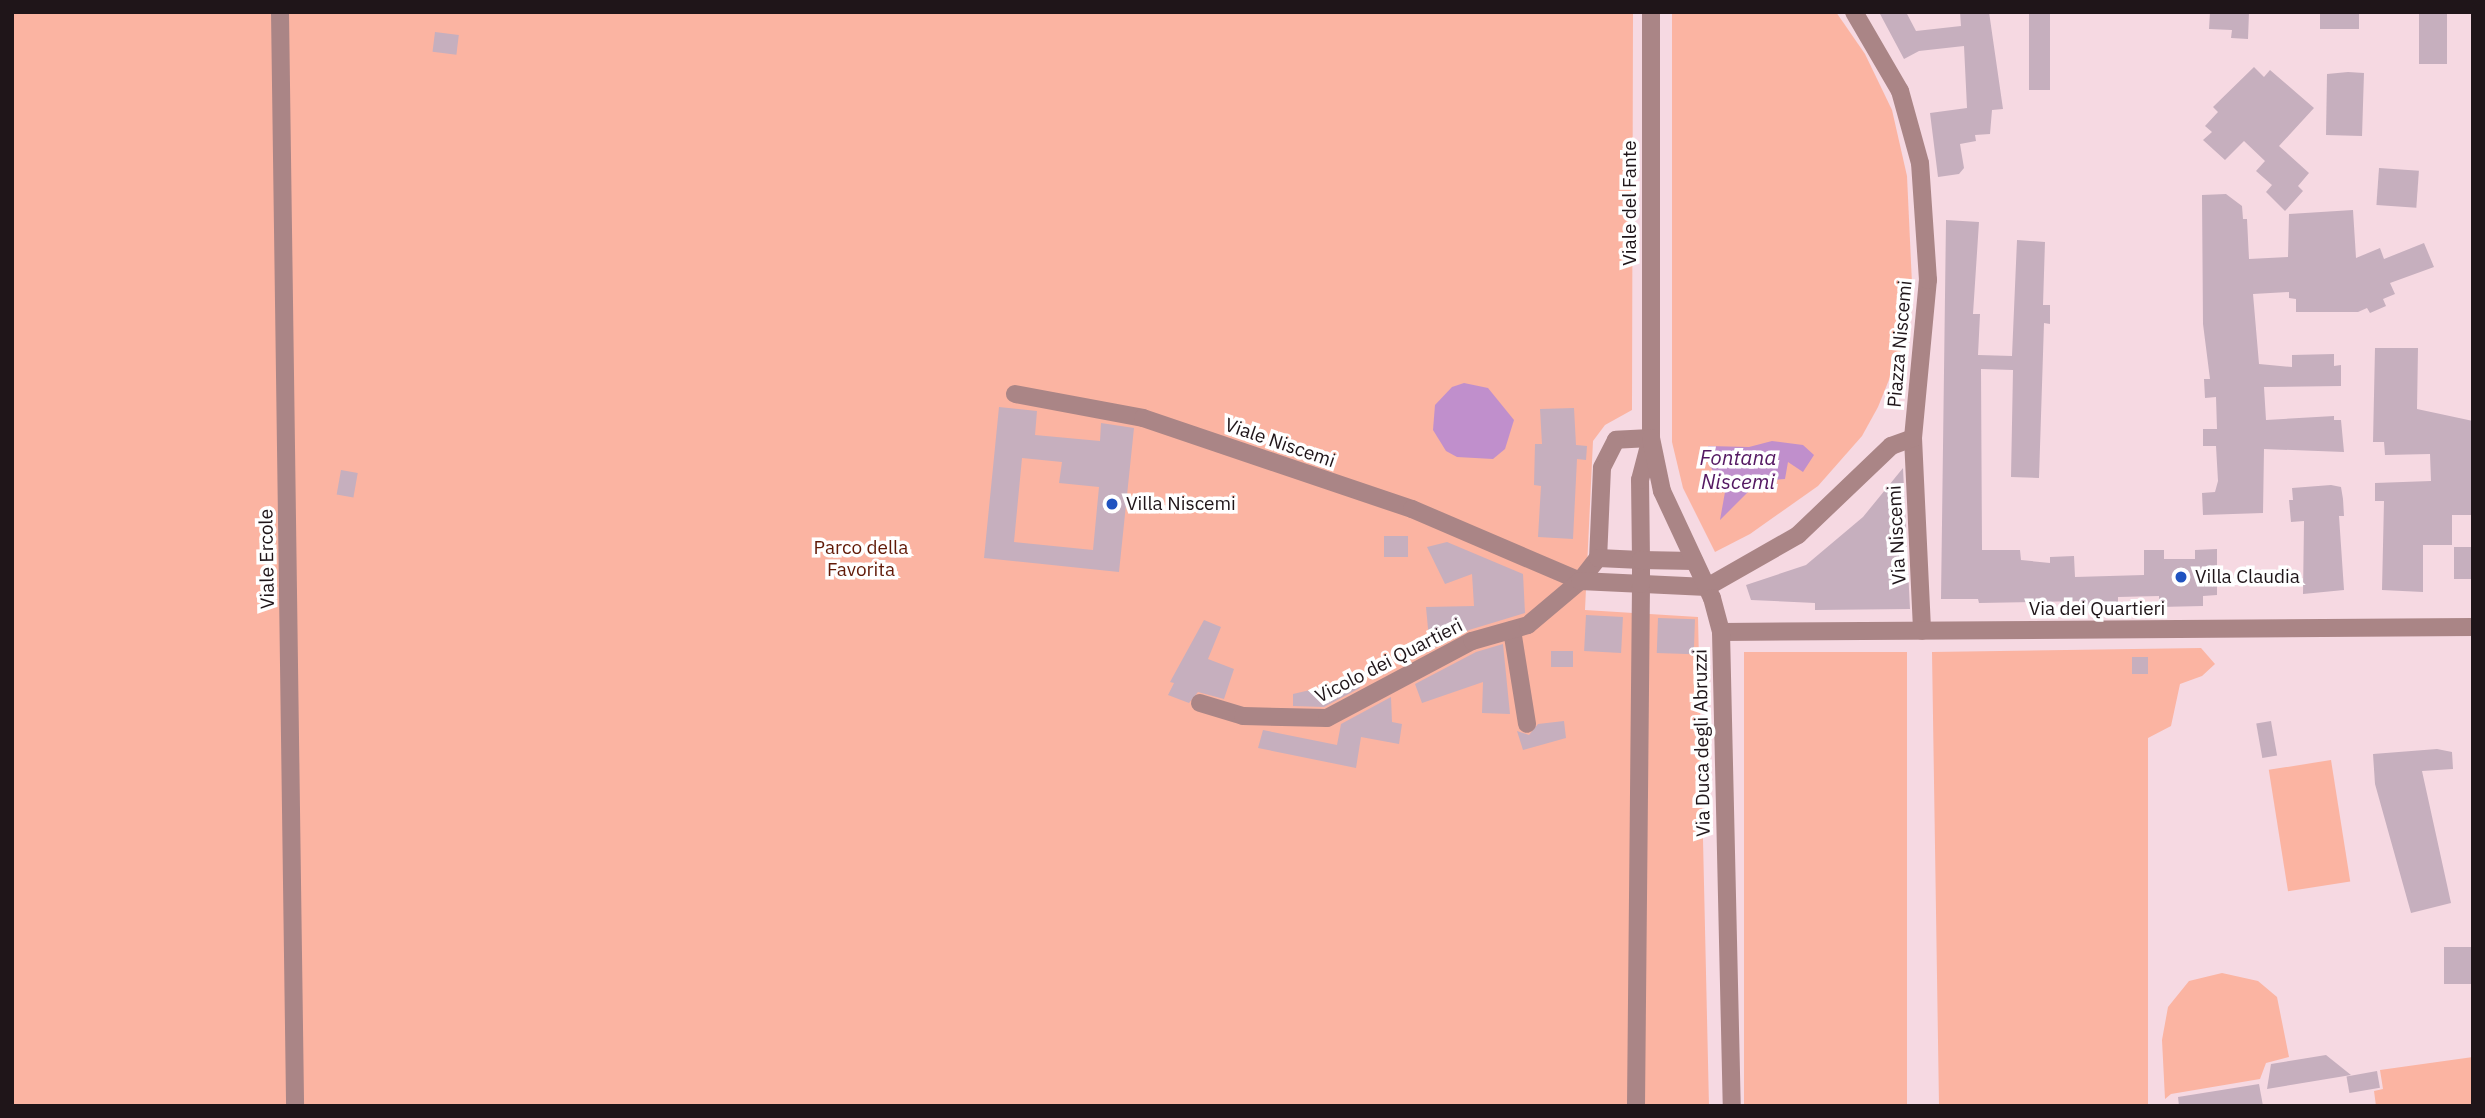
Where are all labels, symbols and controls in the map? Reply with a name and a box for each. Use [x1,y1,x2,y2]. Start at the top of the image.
street label: Viale del Fante [1619,140,1641,266]
street label: Piazza Niscemi [1883,280,1917,408]
street label: Viale Niscemi [1222,413,1338,473]
water label: Fontana Niscemi [1699,444,1777,494]
street label: Via Niscemi [1883,485,1911,585]
place label: Villa Niscemi [1126,493,1236,515]
marker: Villa Niscemi [1104,496,1120,512]
street label: Viale Ercole [255,509,279,609]
park label: Parco della Favorita [814,537,908,581]
place label: Villa Claudia [2195,566,2300,588]
marker: Villa Claudia [2173,569,2189,585]
street label: Via dei Quartieri [2029,598,2165,620]
street label: Vicolo dei Quartieri [1311,614,1467,708]
street label: Via Duca degli Abruzzi [1689,649,1715,837]

